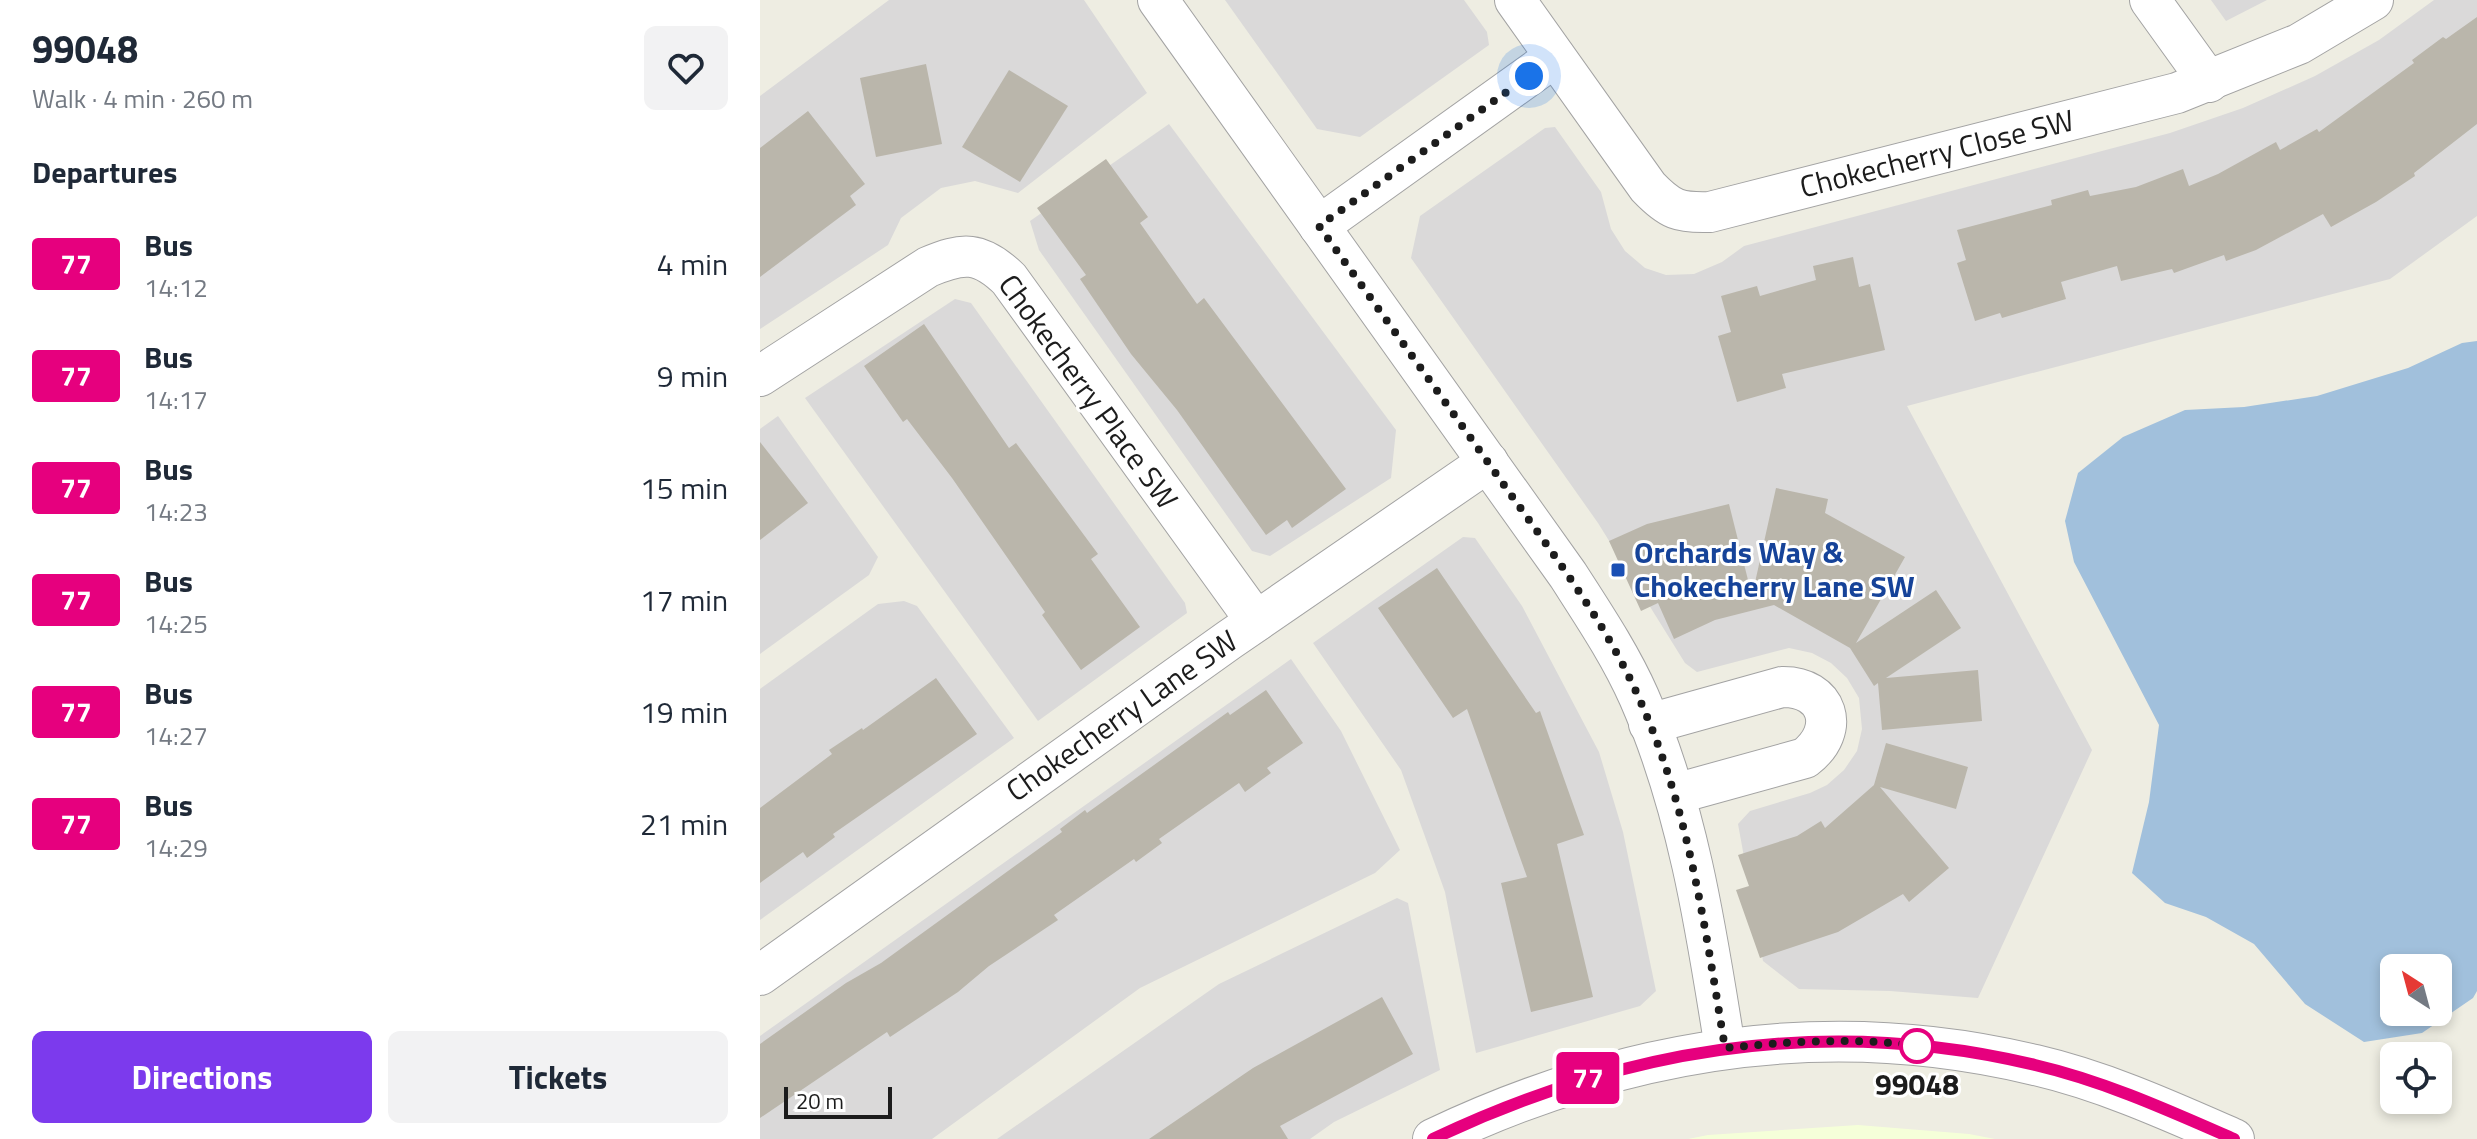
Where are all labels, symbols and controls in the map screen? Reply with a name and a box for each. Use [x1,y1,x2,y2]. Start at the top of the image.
text: 99048 [32,20,138,78]
button: heart [644,26,728,110]
your location [1509,56,1549,96]
text: Walk · 4 min · 260 m [32,79,253,118]
street label: Chokecherry Close SW [1795,97,2079,209]
text: Departures [32,149,177,195]
text: Bus [144,222,193,268]
text: 4 min [657,241,728,287]
text: 77 [60,242,92,285]
street label: Chokecherry Place SW [988,264,1190,519]
text: 14:12 [144,268,208,307]
text: Bus [144,334,193,380]
text: 9 min [657,353,728,399]
text: 77 [60,354,92,397]
text: 14:17 [144,380,208,419]
text: Bus [144,446,193,492]
text: 15 min [640,465,728,511]
text: 77 [60,466,92,509]
text: 14:23 [144,492,208,531]
place label: Orchards Way & Chokecherry Lane SW [1634,529,1915,609]
text: Bus [144,558,193,604]
marker: Orchards Way & Chokecherry Lane SW [1609,561,1627,579]
text: 17 min [640,577,728,623]
text: 77 [60,578,92,621]
text: 14:25 [144,604,208,643]
street label: Chokecherry Lane SW [996,618,1247,813]
text: Bus [144,670,193,716]
text: 19 min [640,689,728,735]
text: 77 [60,690,92,733]
text: 14:27 [144,716,208,755]
text: Bus [144,782,193,828]
text: 21 min [640,801,728,847]
text: 77 [60,802,92,845]
text: 14:29 [144,828,208,867]
north arrow [2380,954,2452,1026]
map controls [2380,954,2452,1114]
marker: 99048 [1900,1029,1934,1063]
button: Directions [32,1031,372,1123]
button: Tickets [388,1031,728,1123]
button: locate [2380,1042,2452,1114]
line badge: 77 [1552,1052,1624,1104]
text: 77 [1572,1056,1604,1099]
place label: 99048 [1875,1061,1959,1107]
scale bar [784,1083,892,1119]
text: 20 m [796,1084,844,1118]

